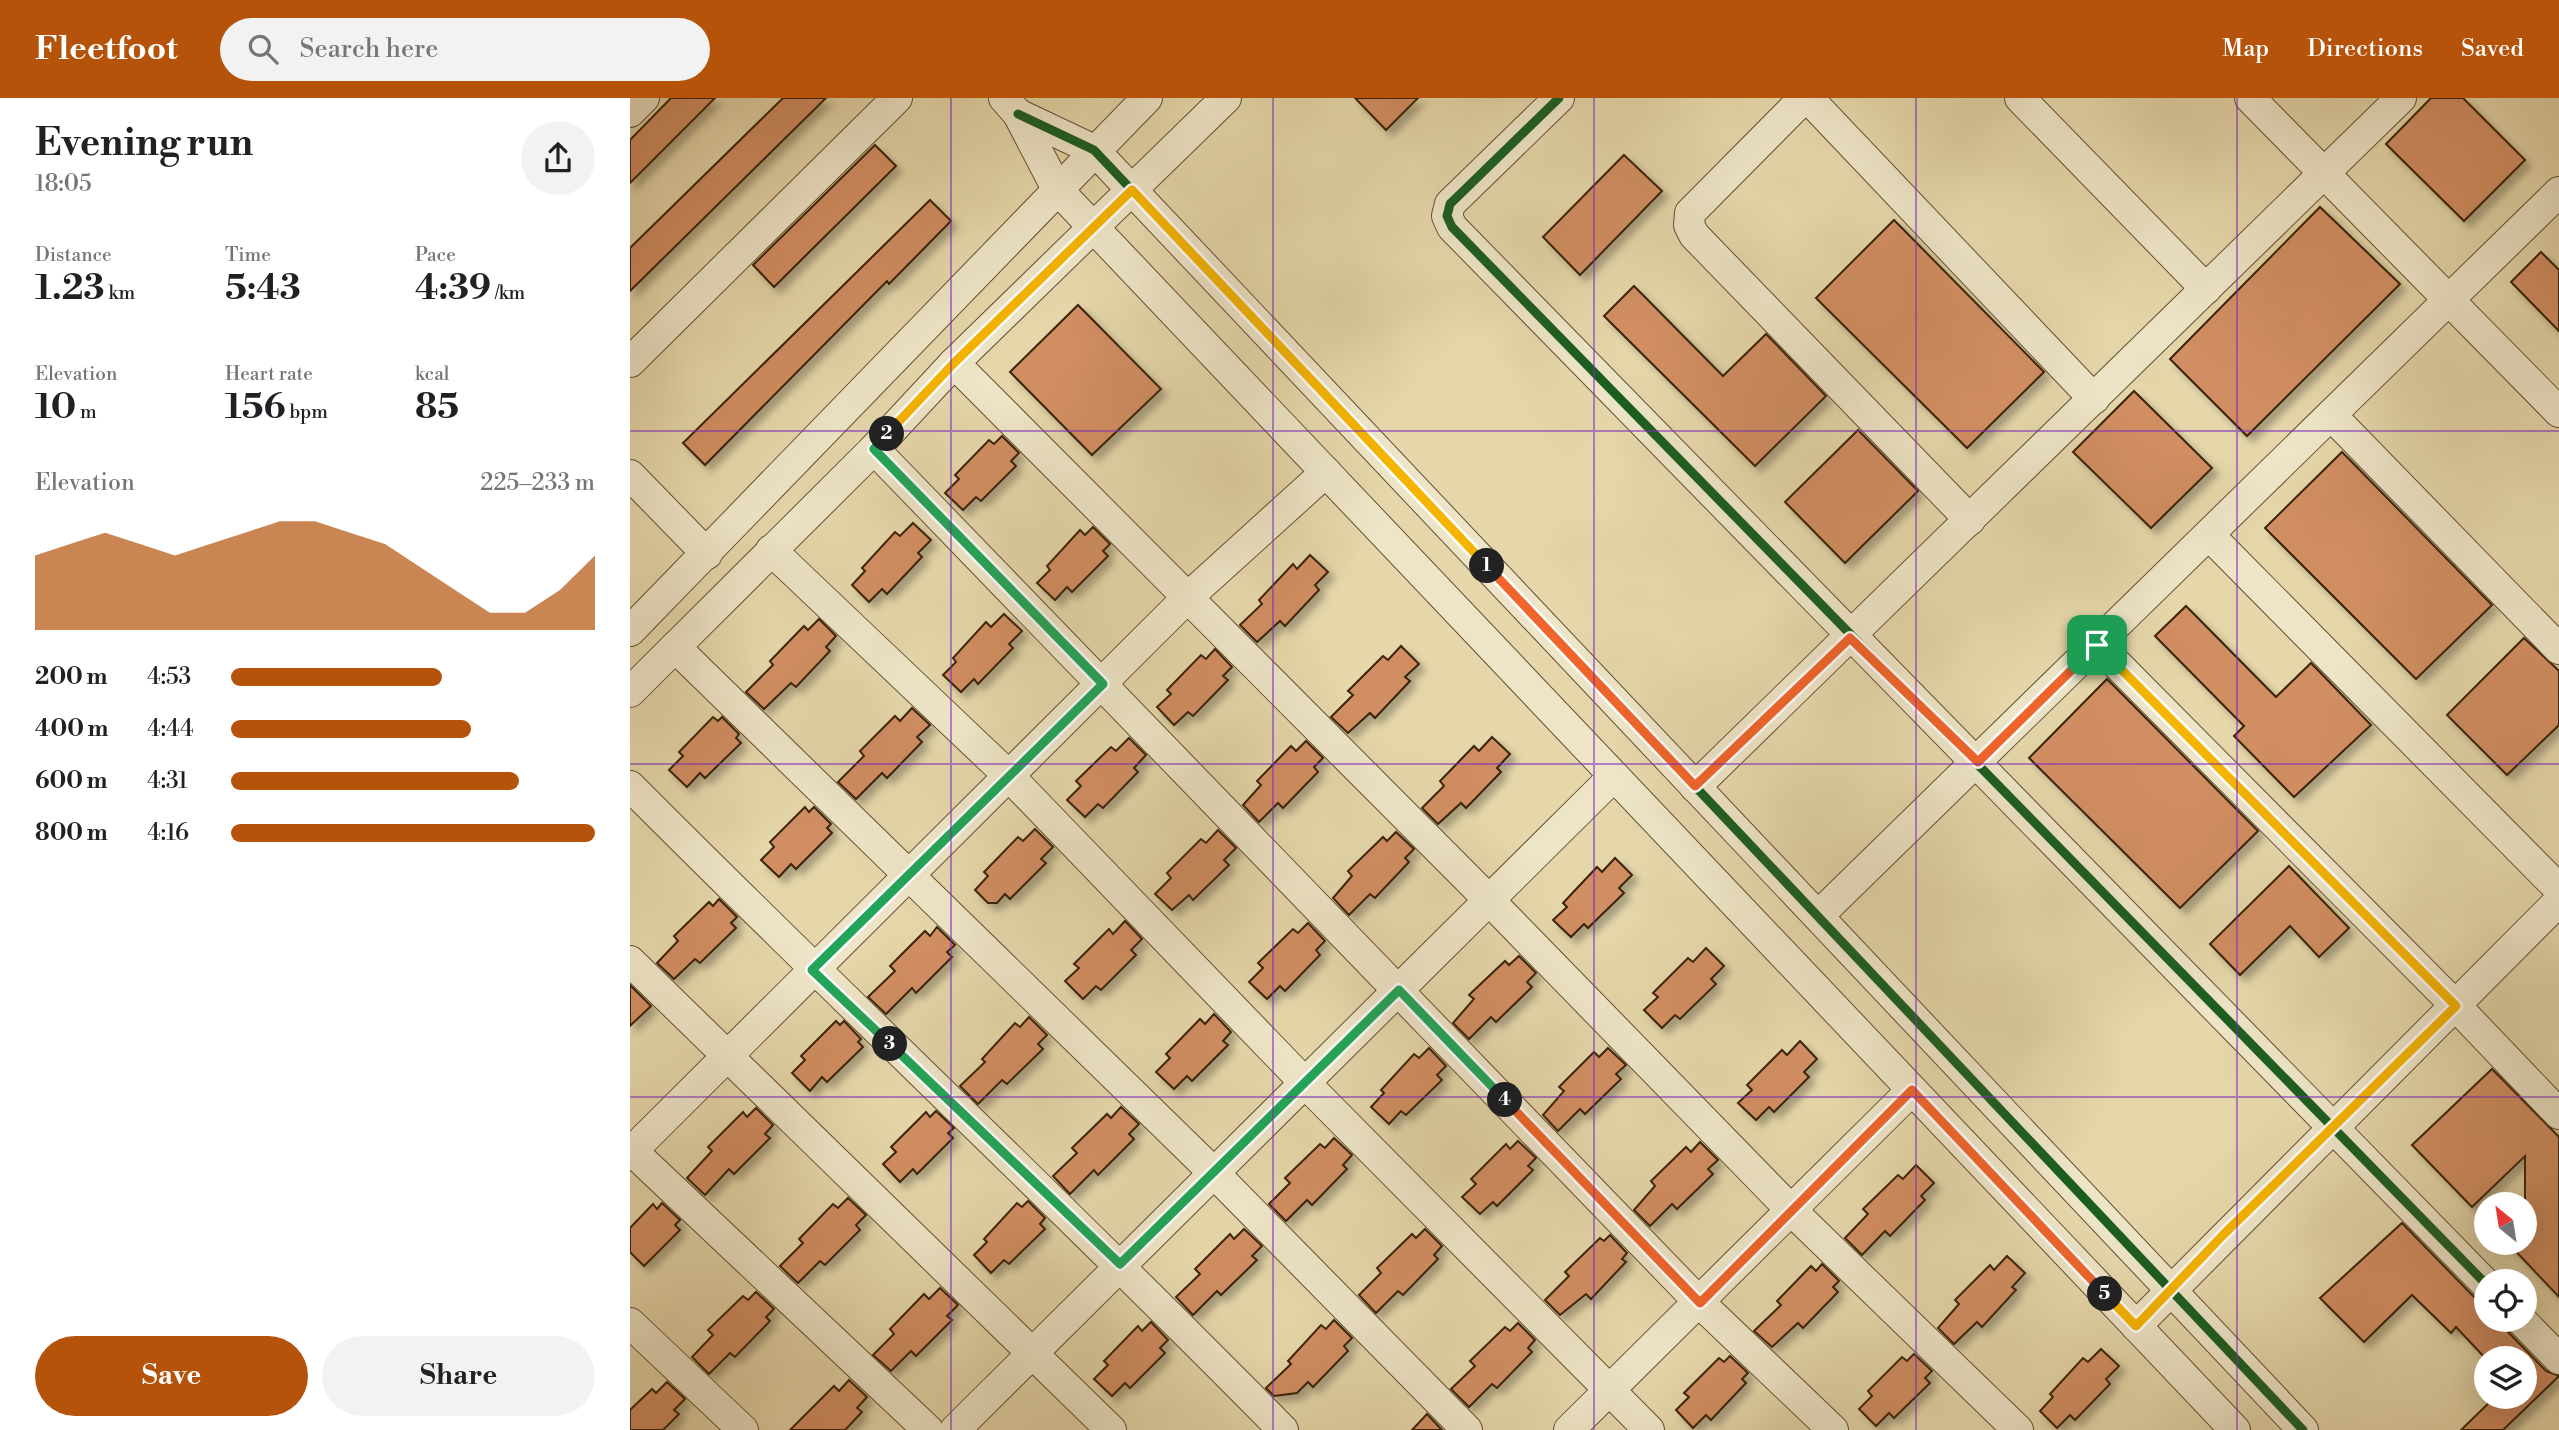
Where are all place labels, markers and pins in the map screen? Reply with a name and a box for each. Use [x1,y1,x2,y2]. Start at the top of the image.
pin: 2 [870,416,904,452]
pin: 1 [1470,548,1504,584]
pin [2067,615,2127,675]
pin: 3 [873,1026,908,1062]
pin: 4 [1488,1082,1522,1118]
pin: 5 [2088,1276,2122,1312]

